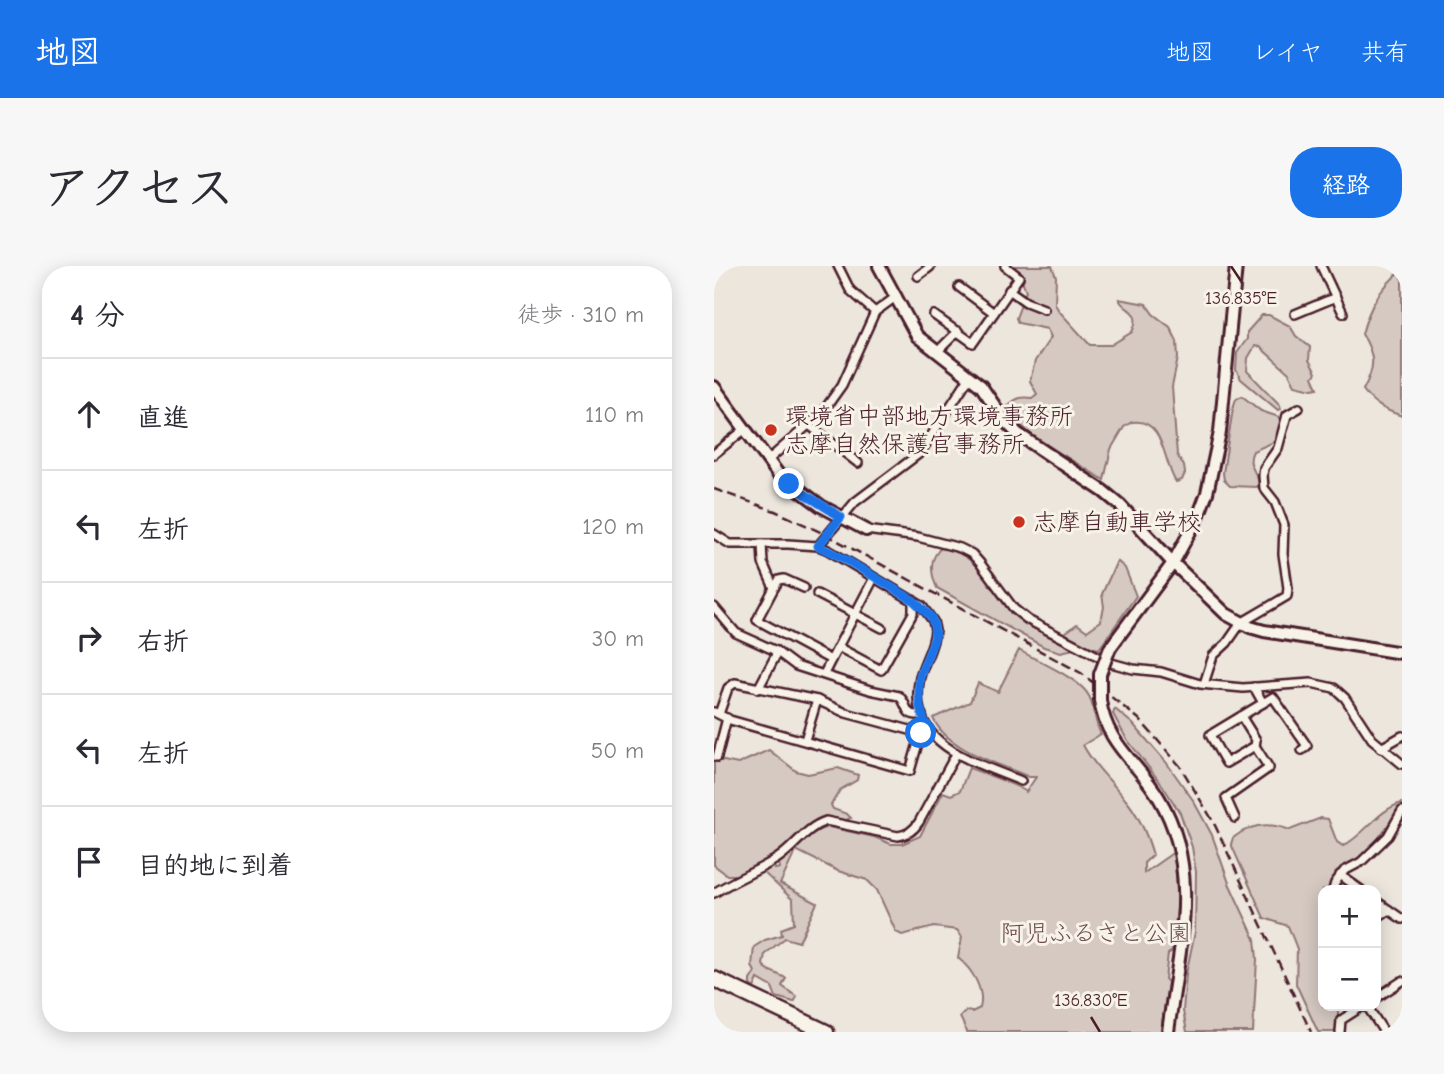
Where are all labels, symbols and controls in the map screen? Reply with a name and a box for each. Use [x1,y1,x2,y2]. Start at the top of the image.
text: 地図 [35,33,101,71]
text: 地図 [1166,38,1214,66]
text: レイヤ [1252,38,1323,66]
text: 共有 [1361,38,1409,66]
button: 経路 [1290,147,1402,218]
text: アクセス [42,160,235,216]
text: 136.835°E [1205,288,1277,309]
text: 4 分 [70,298,125,333]
text: 徒歩 · 310 m [517,301,644,328]
icon: ahead [70,395,108,433]
text: 110 m [585,401,644,428]
place label: 環境省中部地方環境事務所 志摩自然保護官事務所 [785,402,1073,458]
text: 直進 [137,403,189,433]
marker: 環境省中部地方環境事務所 志摩自然保護官事務所 [763,422,779,438]
route end [773,468,804,499]
icon: left [70,507,108,545]
place label: 志摩自動車学校 [1033,508,1201,536]
text: 120 m [582,513,644,540]
marker: 志摩自動車学校 [1011,514,1027,530]
text: 左折 [137,515,189,545]
icon: right [70,619,108,657]
text: 30 m [592,625,644,652]
text: 右折 [137,627,189,657]
route start [905,717,936,748]
icon: left [70,731,108,769]
text: 50 m [591,737,644,764]
text: 左折 [137,739,189,769]
icon: arrive [70,843,108,881]
text: 目的地に到着 [137,851,293,881]
map controls [1318,885,1381,1011]
button: + [1318,885,1381,948]
park label: 阿児ふるさと公園 [1000,919,1192,947]
button: − [1318,948,1381,1011]
text: 136.830°E [1054,990,1128,1011]

